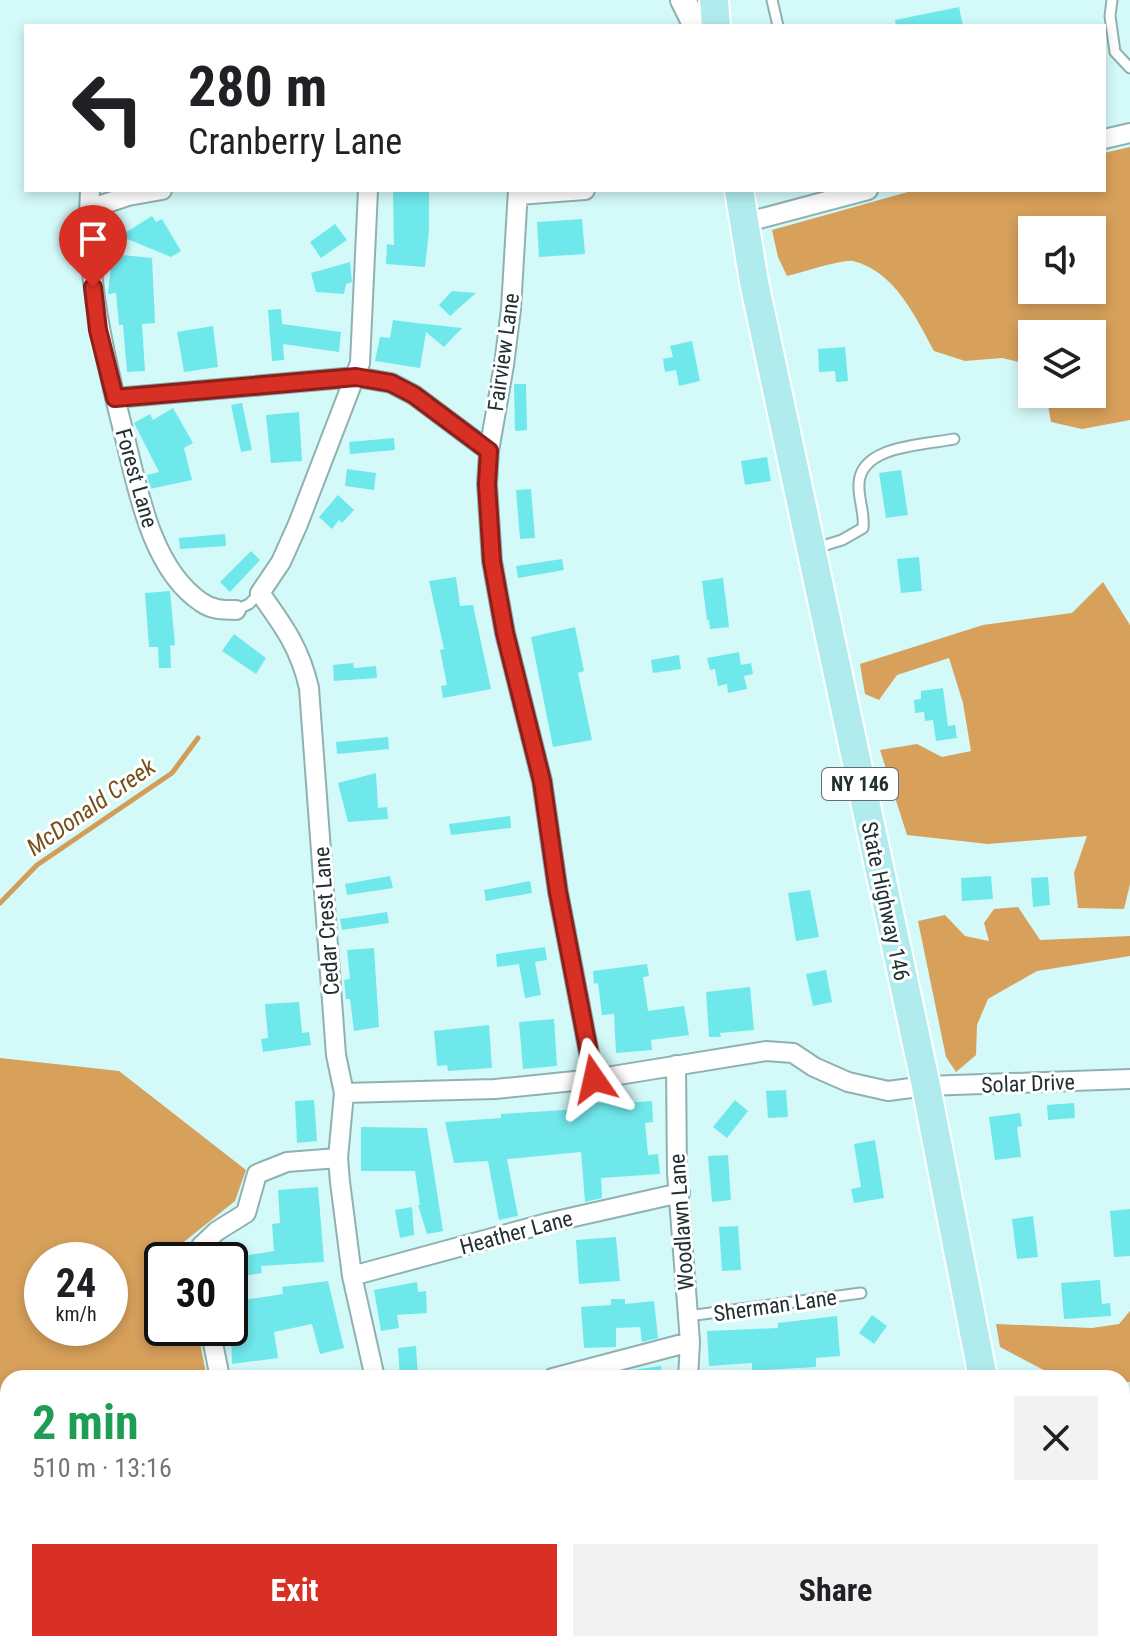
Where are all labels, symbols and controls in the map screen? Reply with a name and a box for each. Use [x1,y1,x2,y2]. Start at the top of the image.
text: 280 m [188,54,327,120]
icon: left [56,56,160,160]
text: Cranberry Lane [188,121,402,163]
pin [59,205,127,287]
map controls [1018,216,1106,408]
button: sound [1018,216,1106,304]
icon: arrive [71,217,115,261]
street label: Fairview Lane [483,292,524,413]
button: layers [1018,320,1106,408]
street label: Forest Lane [110,426,163,531]
water label: McDonald Creek [21,752,161,862]
road number: NY 146 [822,768,898,800]
street label: State Highway 146 [856,819,915,983]
street label: Cedar Crest Lane [309,846,344,996]
position arrow [552,1037,636,1121]
street label: Solar Drive [981,1069,1075,1098]
street label: Woodlawn Lane [664,1153,699,1291]
street label: Heather Lane [457,1205,575,1260]
speed limit sign: 30 [144,1242,248,1346]
text: 24 [56,1260,96,1307]
street label: Sherman Lane [712,1285,838,1326]
text: km/h [55,1302,97,1326]
text: 2 min [32,1394,139,1451]
button: close [1014,1396,1098,1480]
text: 510 m · 13:16 [32,1453,172,1483]
button: Exit [32,1544,557,1636]
button: Share [573,1544,1098,1636]

